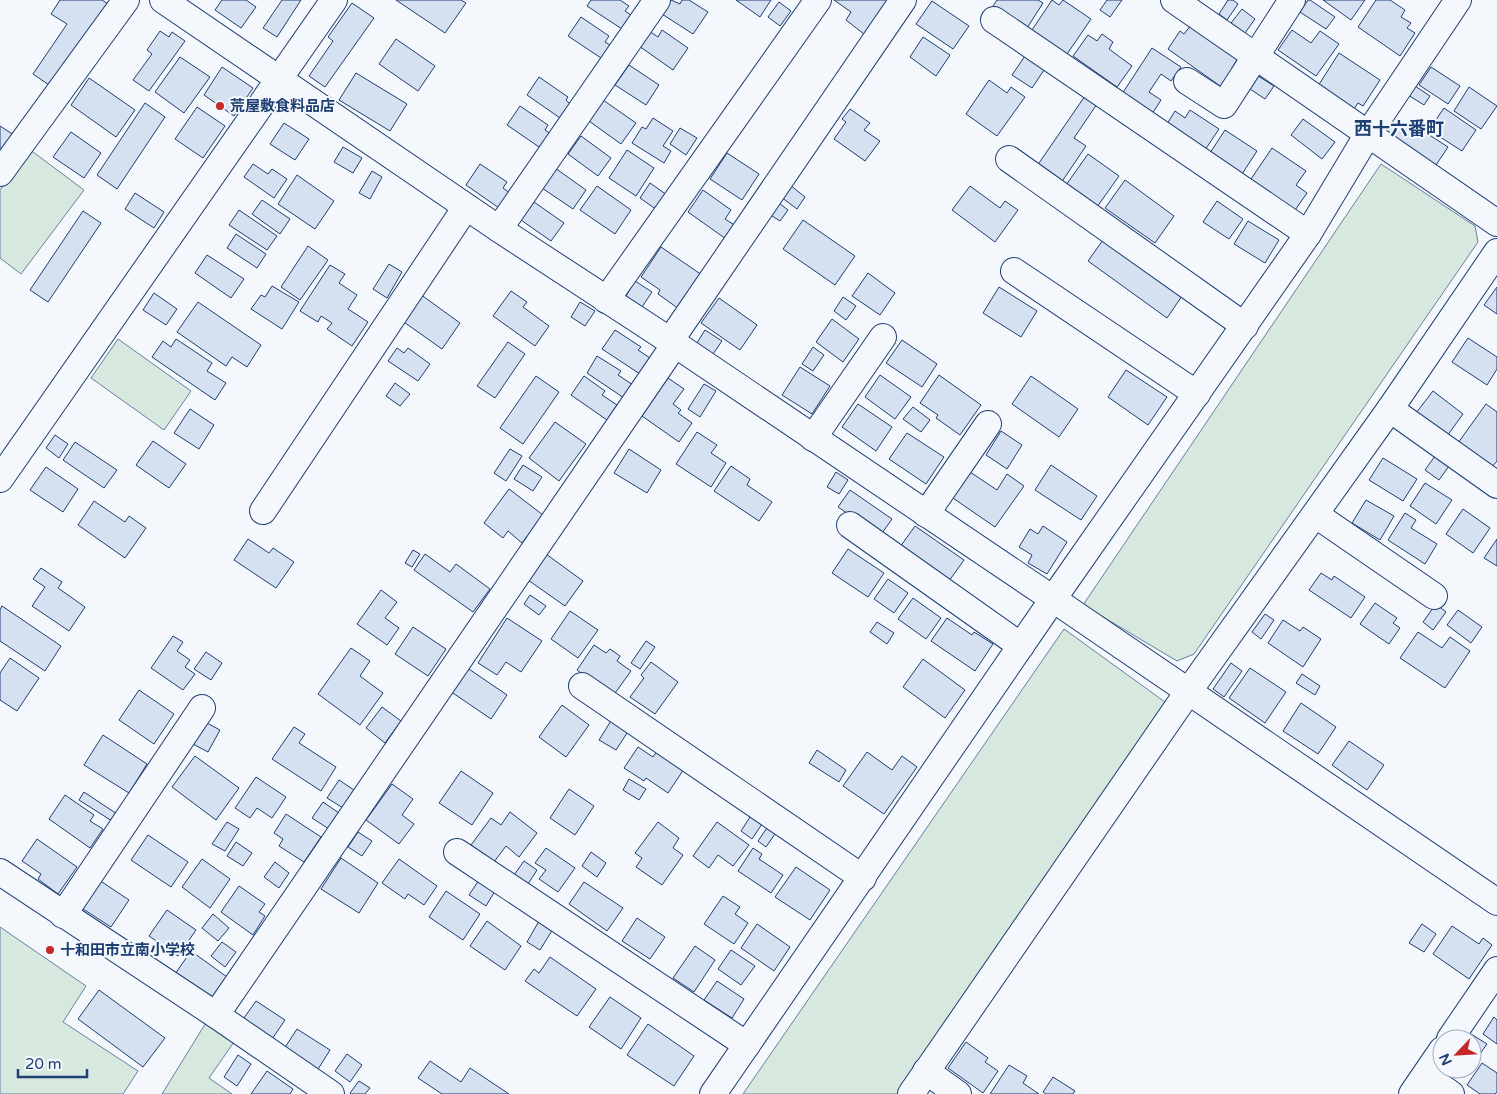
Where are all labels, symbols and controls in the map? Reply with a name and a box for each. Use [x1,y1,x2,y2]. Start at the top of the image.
place label: 荒屋敷食料品店 [230,97,335,115]
marker: 荒屋敷食料品店 [214,100,226,112]
district label: 西十六番町 [1354,118,1444,140]
place label: 十和田市立南小学校 [60,941,195,959]
marker: 十和田市立南小学校 [44,944,56,956]
north arrow [1432,1029,1482,1079]
scale bar [18,1046,86,1078]
text: N [1436,1051,1456,1068]
text: 20 m [25,1055,62,1073]

